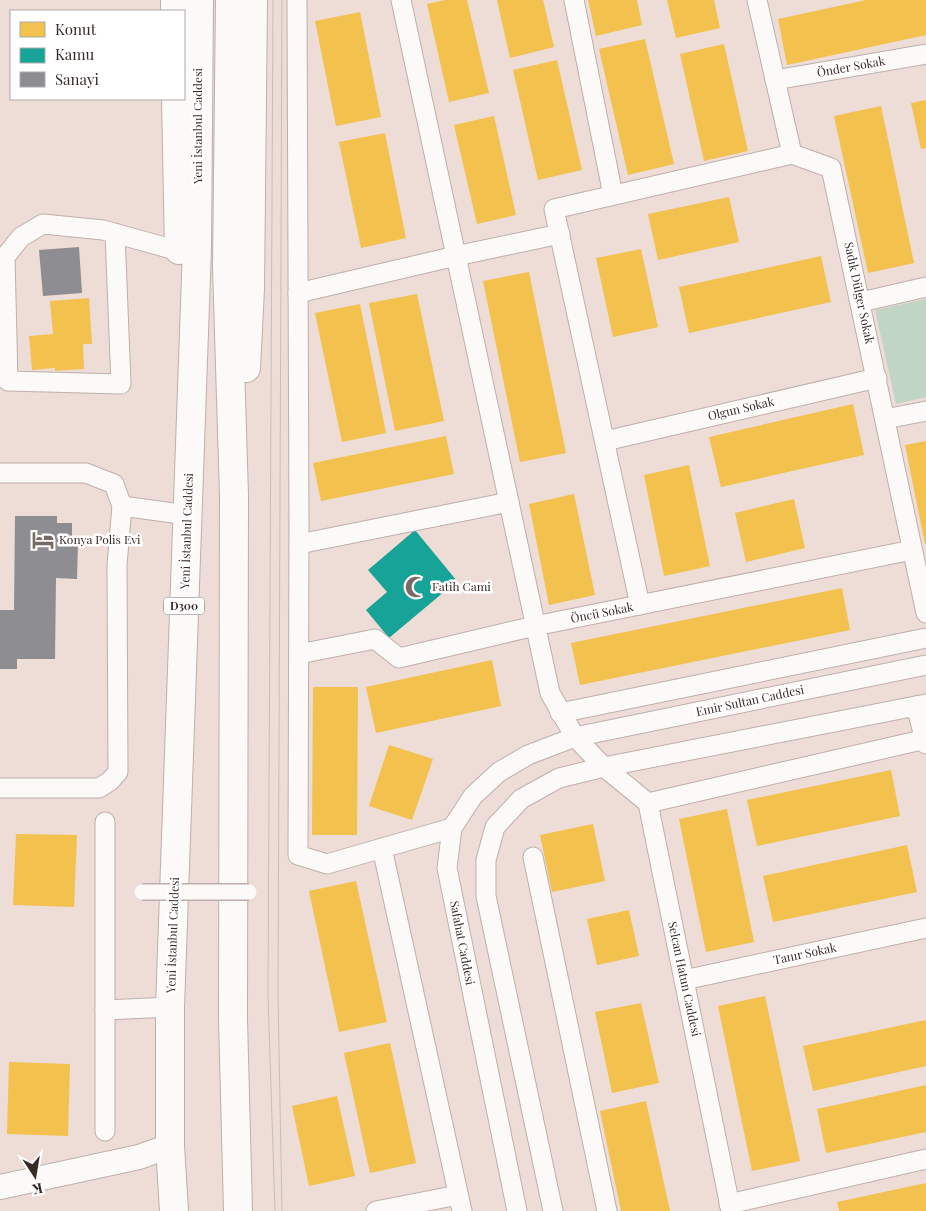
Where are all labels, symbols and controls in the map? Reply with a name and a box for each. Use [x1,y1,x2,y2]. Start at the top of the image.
legend [10,10,185,100]
text: Konut [55,19,97,39]
text: Kamu [55,44,95,64]
street label: Önder Sokak [815,52,887,80]
street label: Yeni İstanbul Caddesi [189,67,205,185]
text: Sanayi [55,69,99,89]
street label: Sadık Dülger Sokak [841,240,879,346]
street label: Olgun Sokak [706,393,776,423]
street label: Yeni İstanbul Caddesi [176,472,196,590]
hotel icon: Konya Polis Evi [30,527,56,553]
place label: Konya Polis Evi [59,531,141,547]
mosque icon: Fatih Cami [403,574,429,600]
place label: Fatih Cami [432,578,491,594]
road number: D300 [164,598,204,614]
street label: Öncü Sokak [569,598,635,626]
street label: Emir Sultan Caddesi [694,681,806,719]
street label: Yeni İstanbul Caddesi [162,876,182,994]
street label: Safahat Caddesi [447,899,479,987]
street label: Selcan Hatun Caddesi [665,920,705,1038]
street label: Tanır Sokak [772,938,838,968]
north arrow [10,1151,60,1201]
text: K [30,1179,45,1200]

